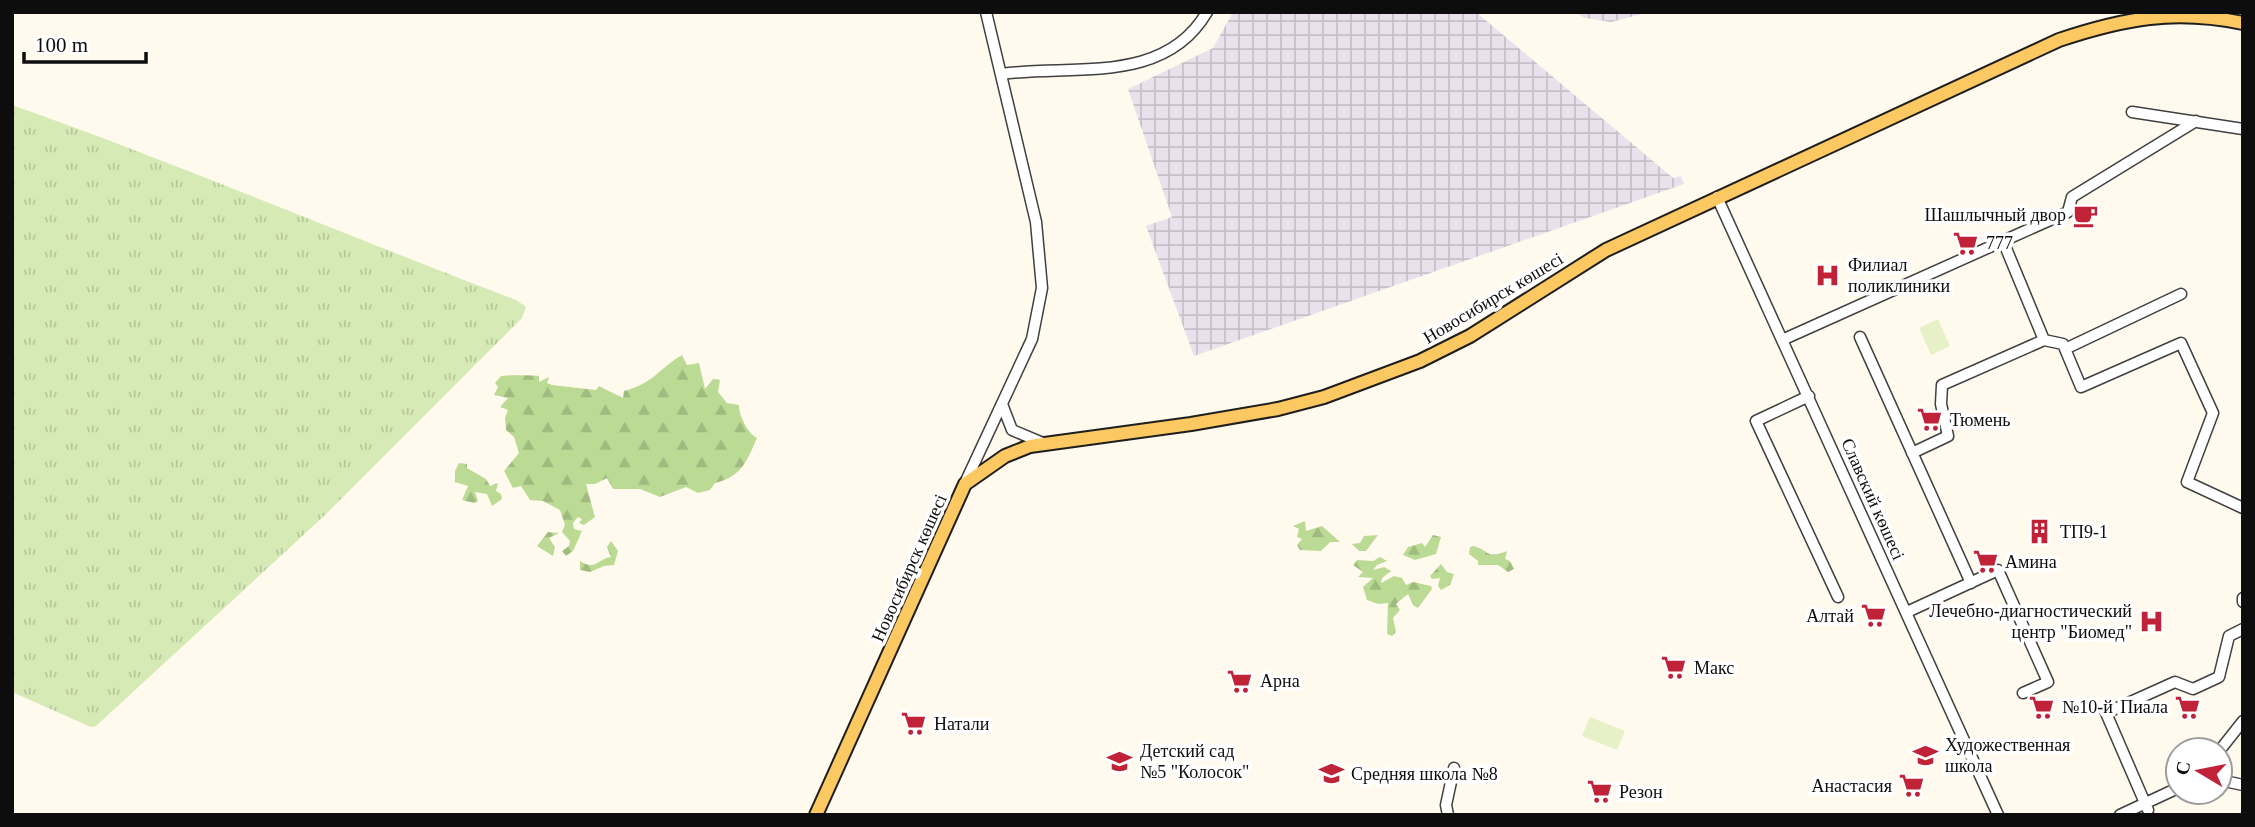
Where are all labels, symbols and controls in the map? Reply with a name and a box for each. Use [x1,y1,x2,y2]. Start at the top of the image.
scale bar [24,21,147,65]
text: 100 m [35,33,88,57]
cafe icon: Шашлычный двор [2072,201,2100,229]
place label: Шашлычный двор [1924,205,2066,225]
supermarket icon: 777 [1952,229,1980,257]
place label: 777 [1986,233,2013,253]
street label: Новосибирск көшесі [1419,248,1567,348]
place label: Филиал поликлиники [1848,255,1950,296]
hospital icon: Филиал поликлиники [1814,261,1842,289]
supermarket icon: Тюмень [1916,406,1944,434]
place label: Тюмень [1950,410,2011,430]
street label: Славский көшесі [1837,435,1909,563]
street label: Новосибирск көшесі [867,491,951,645]
building icon: ТП9-1 [2026,518,2054,546]
place label: ТП9-1 [2060,522,2108,542]
supermarket icon: Амина [1971,548,1999,576]
place label: Амина [2005,552,2057,572]
place label: Лечебно-диагностический центр "Биомед" [1929,601,2132,642]
supermarket icon: Алтай [1860,602,1888,630]
place label: Алтай [1806,606,1854,626]
hospital icon: Лечебно-диагностический центр "Биомед" [2138,607,2166,635]
supermarket icon: Макс [1660,654,1688,682]
place label: Макс [1694,658,1734,678]
supermarket icon: Арна [1226,667,1254,695]
place label: Арна [1260,671,1300,691]
supermarket icon: №10-й [2028,693,2056,721]
supermarket icon: Пиала [2174,693,2202,721]
place label: №10-й [2062,697,2113,717]
place label: Пиала [2120,697,2168,717]
supermarket icon: Натали [900,710,928,738]
place label: Натали [934,714,990,734]
place label: Художественная школа [1945,735,2070,776]
north arrow [2164,736,2234,806]
place label: Детский сад №5 "Колосок" [1140,741,1249,782]
school or university icon: Художественная школа [1911,741,1939,769]
school or university icon: Детский сад №5 "Колосок" [1106,747,1134,775]
school or university icon: Средняя школа №8 [1317,760,1345,788]
text: С [2171,760,2194,777]
place label: Средняя школа №8 [1351,764,1498,784]
supermarket icon: Анастасия [1898,772,1926,800]
place label: Анастасия [1811,776,1892,796]
supermarket icon: Резон [1585,778,1613,806]
place label: Резон [1619,782,1663,802]

